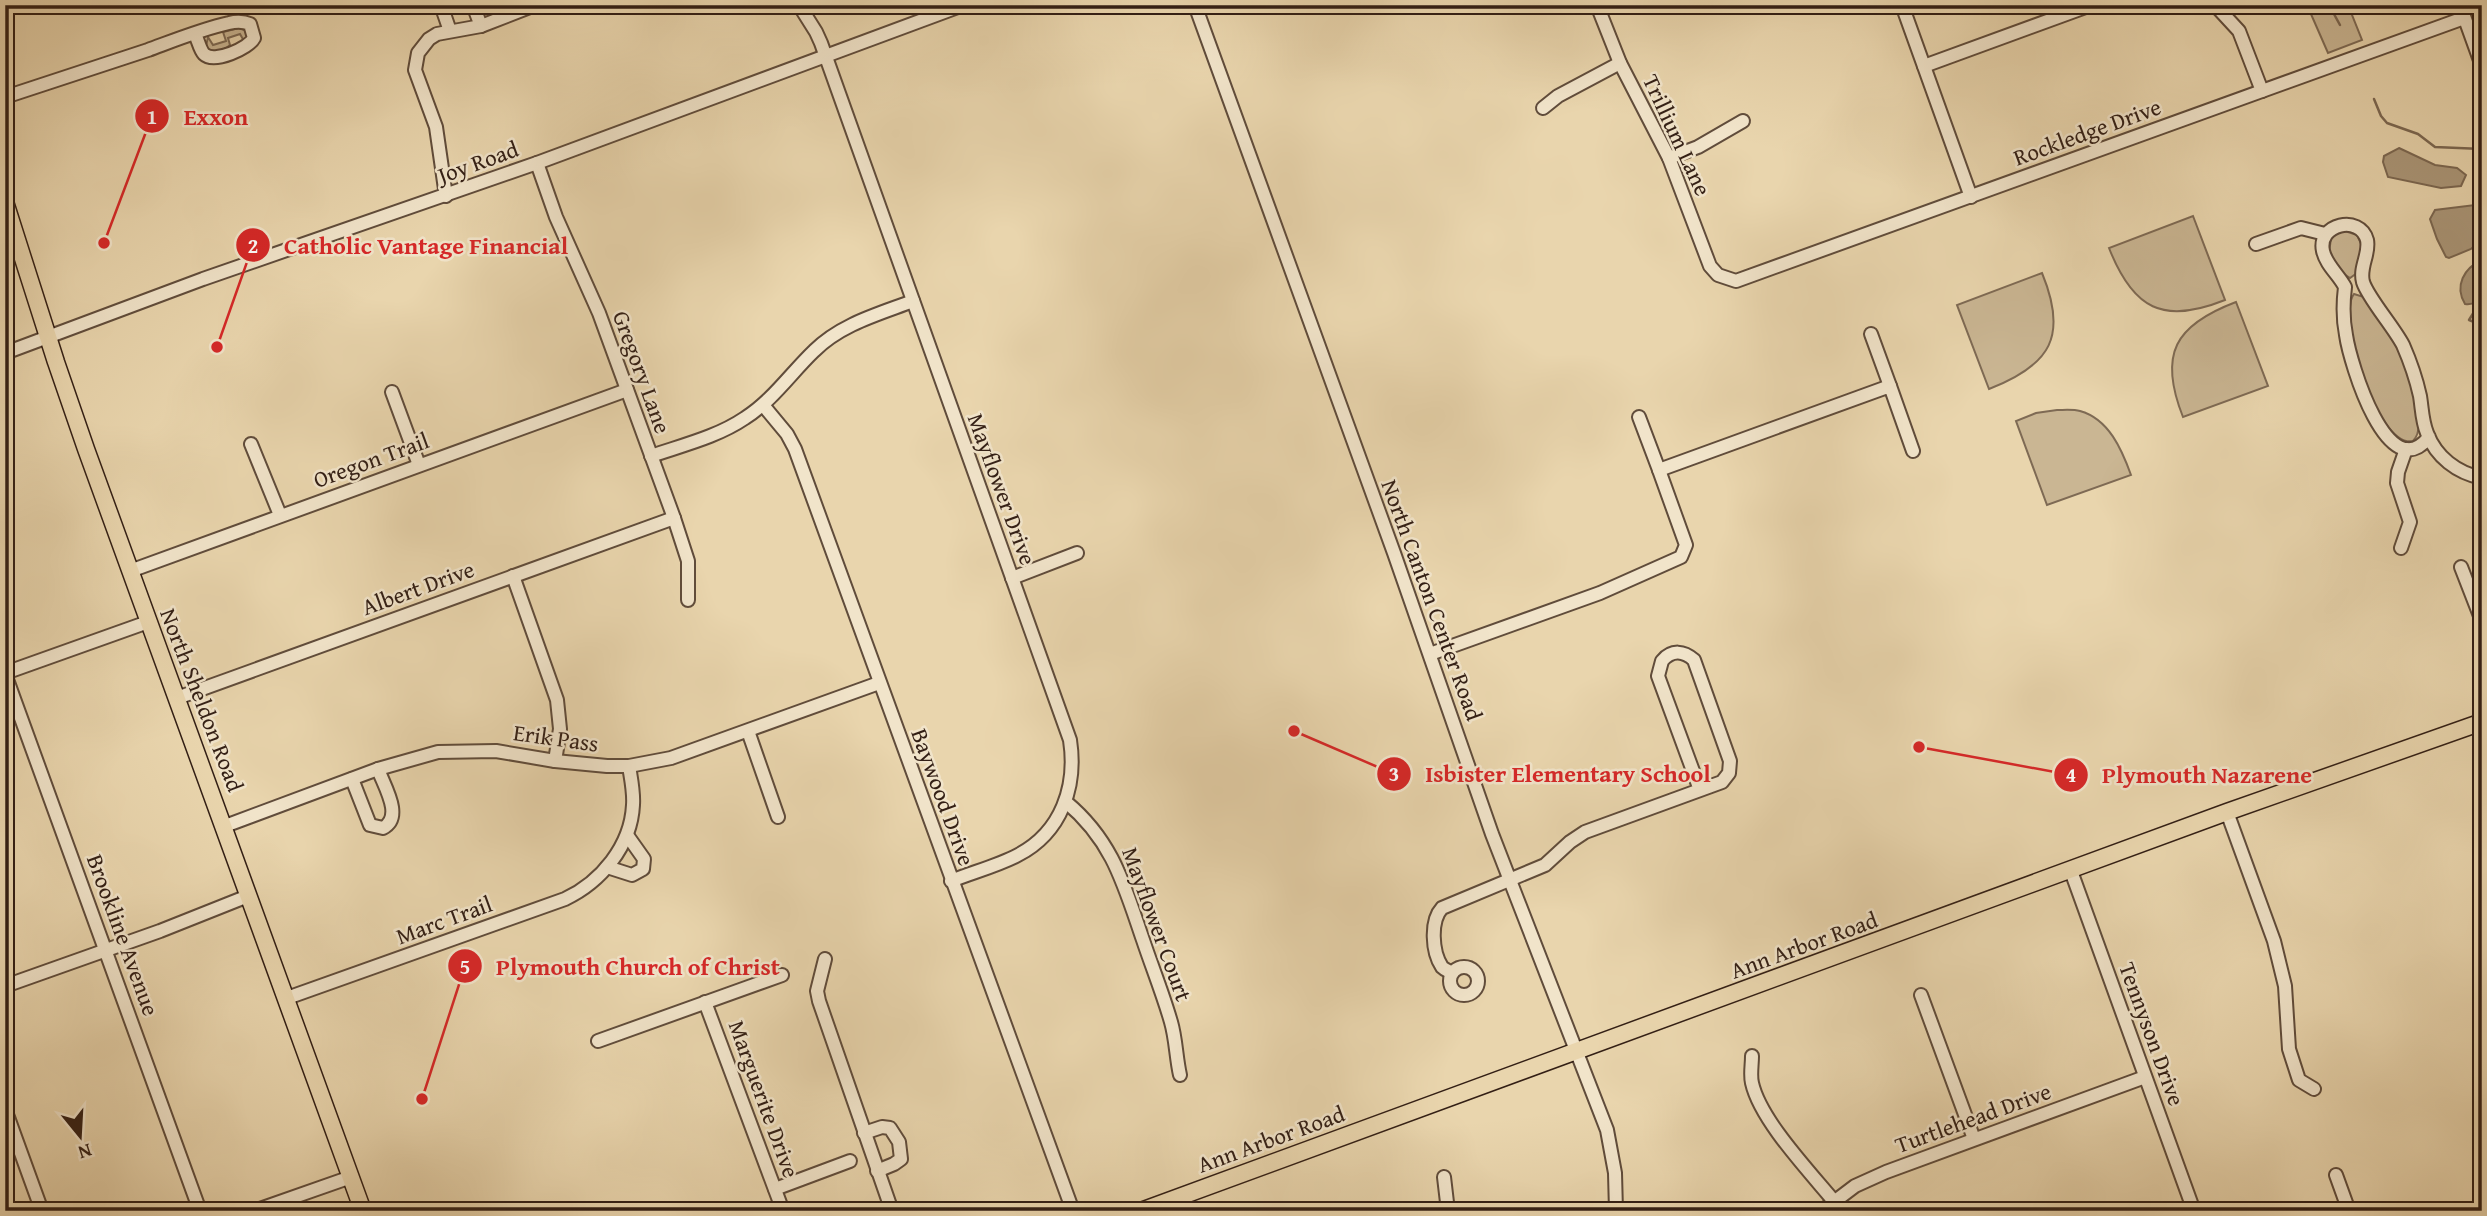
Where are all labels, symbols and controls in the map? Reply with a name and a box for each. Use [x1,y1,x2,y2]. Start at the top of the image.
street label: Trillium Lane [1635,69,1720,201]
street label: Rockledge Drive [2008,90,2165,174]
callout: Exxon [135,94,263,139]
text: Exxon [184,99,248,134]
text: 1 [147,101,157,132]
street label: Joy Road [430,131,523,192]
callout: Catholic Vantage Financial [235,223,583,268]
text: Catholic Vantage Financial [284,228,569,263]
text: 2 [248,230,258,261]
street label: Gregory Lane [605,306,680,438]
street label: Mayflower Drive [960,408,1045,569]
street label: Oregon Trail [308,423,433,496]
street label: North Canton Center Road [1373,475,1492,726]
street label: Albert Drive [357,552,479,623]
street label: North Sheldon Road [152,603,253,797]
street label: Erik Pass [511,715,601,760]
street label: Baywood Drive [903,724,984,870]
callout: Isbister Elementary School [1376,751,1725,796]
callout: Plymouth Nazarene [2053,752,2326,797]
text: Isbister Elementary School [1425,756,1711,791]
text: Plymouth Nazarene [2102,757,2312,792]
text: 3 [1389,758,1399,789]
text: 4 [2066,759,2077,790]
street label: Mayflower Court [1114,842,1201,1006]
street label: Brookline Avenue [79,849,168,1020]
street label: Marc Trail [391,887,496,952]
street label: Ann Arbor Road [1726,902,1883,986]
callout: Plymouth Church of Christ [448,944,794,989]
text: Plymouth Church of Christ [496,949,780,984]
text: 5 [460,951,470,982]
street label: Tennyson Drive [2111,957,2194,1110]
street label: Marguerite Drive [721,1015,808,1182]
street label: Turtlehead Drive [1890,1074,2055,1161]
street label: Ann Arbor Road [1193,1096,1350,1180]
north arrow [46,1100,116,1170]
text: N [75,1137,96,1168]

